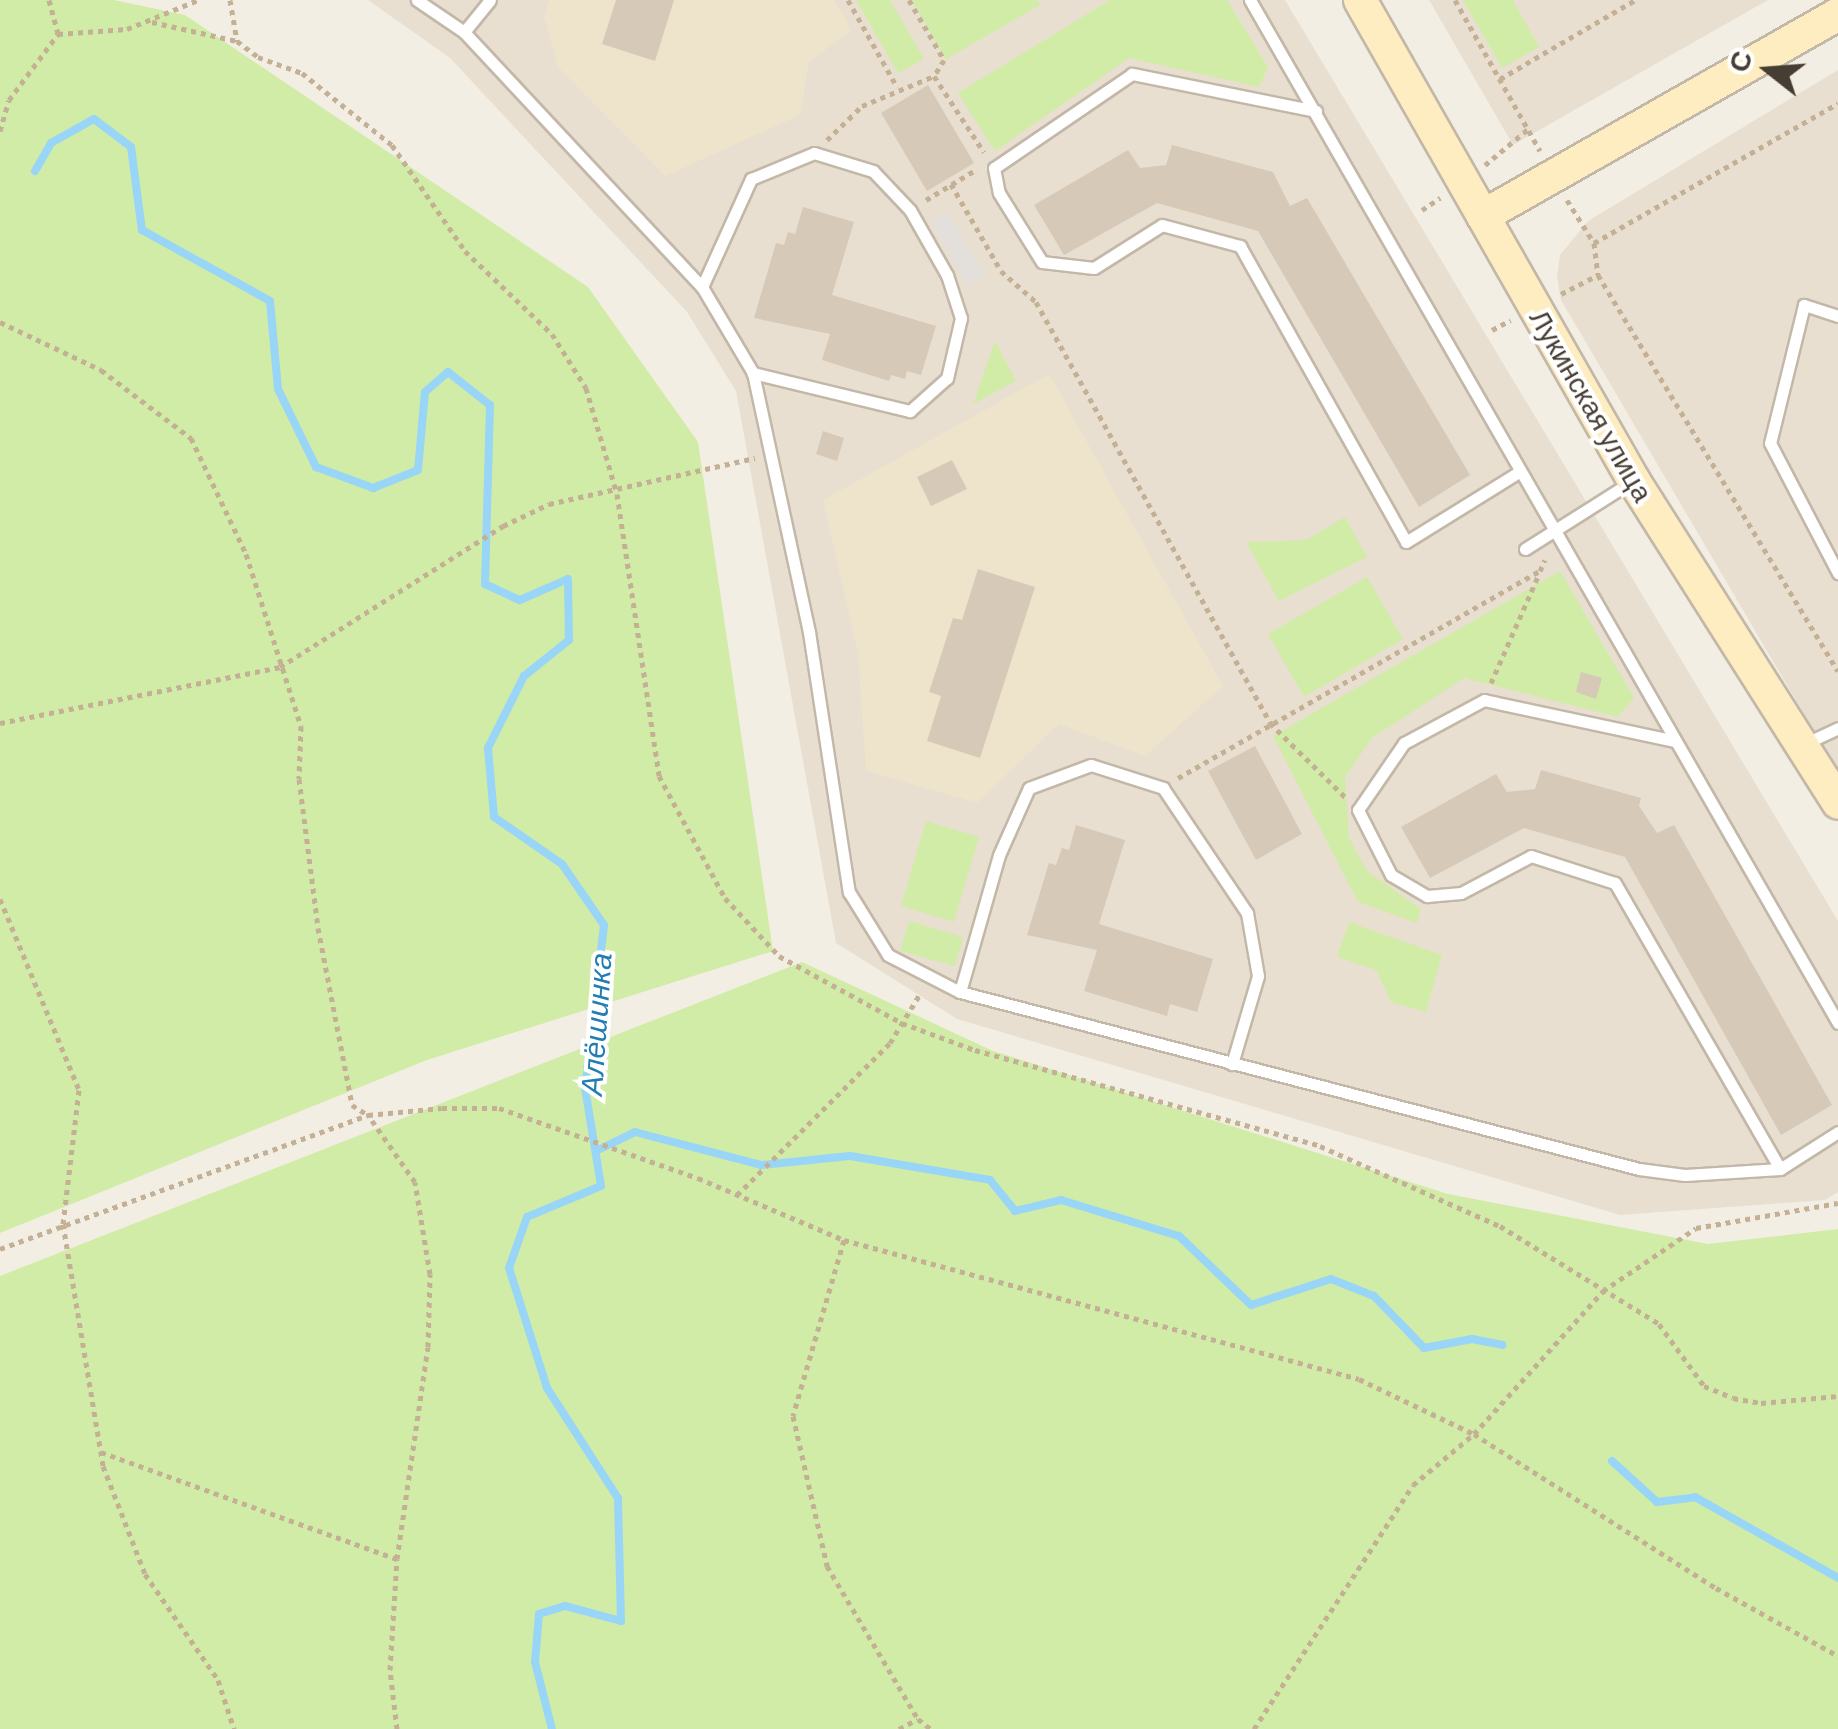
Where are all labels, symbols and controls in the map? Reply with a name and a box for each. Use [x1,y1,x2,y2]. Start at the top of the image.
north arrow [1718,20,1818,120]
text: С [1720,47,1759,76]
street label: Лукинская улица [1523,303,1661,507]
water label: Алёшинка [572,952,618,1096]

